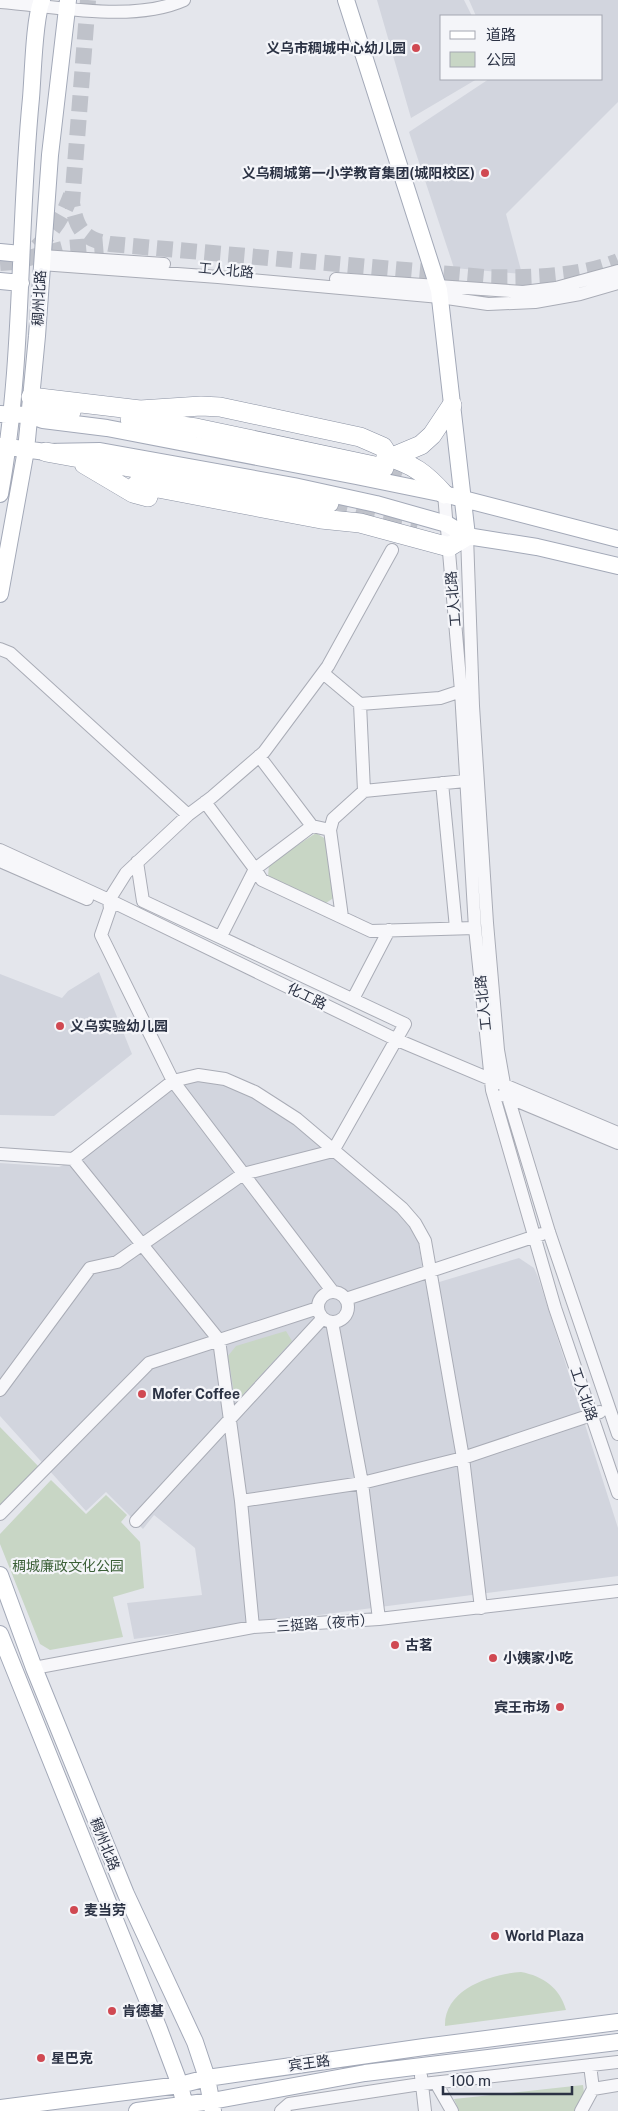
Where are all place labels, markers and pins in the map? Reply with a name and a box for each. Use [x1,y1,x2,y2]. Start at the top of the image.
place label: 义乌市稠城中心幼儿园 [266,40,406,56]
marker: 义乌市稠城中心幼儿园 [410,42,422,54]
place label: 义乌稠城第一小学教育集团(城阳校区) [242,165,475,181]
marker: 义乌稠城第一小学教育集团(城阳校区) [479,167,491,179]
place label: 义乌实验幼儿园 [70,1018,168,1034]
marker: 义乌实验幼儿园 [54,1020,66,1032]
place label: Mofer Coffee [152,1386,240,1402]
marker: Mofer Coffee [136,1388,148,1400]
place label: 古茗 [405,1637,433,1653]
marker: 古茗 [389,1639,401,1651]
place label: 小姨家小吃 [503,1650,573,1666]
marker: 小姨家小吃 [487,1652,499,1664]
place label: 宾王市场 [494,1699,550,1715]
marker: 宾王市场 [554,1701,566,1713]
place label: 麦当劳 [84,1902,126,1918]
marker: 麦当劳 [68,1904,80,1916]
place label: World Plaza [505,1928,584,1944]
marker: World Plaza [489,1930,501,1942]
place label: 肯德基 [122,2003,164,2019]
marker: 肯德基 [106,2005,118,2017]
place label: 星巴克 [51,2050,93,2066]
marker: 星巴克 [35,2052,47,2064]

